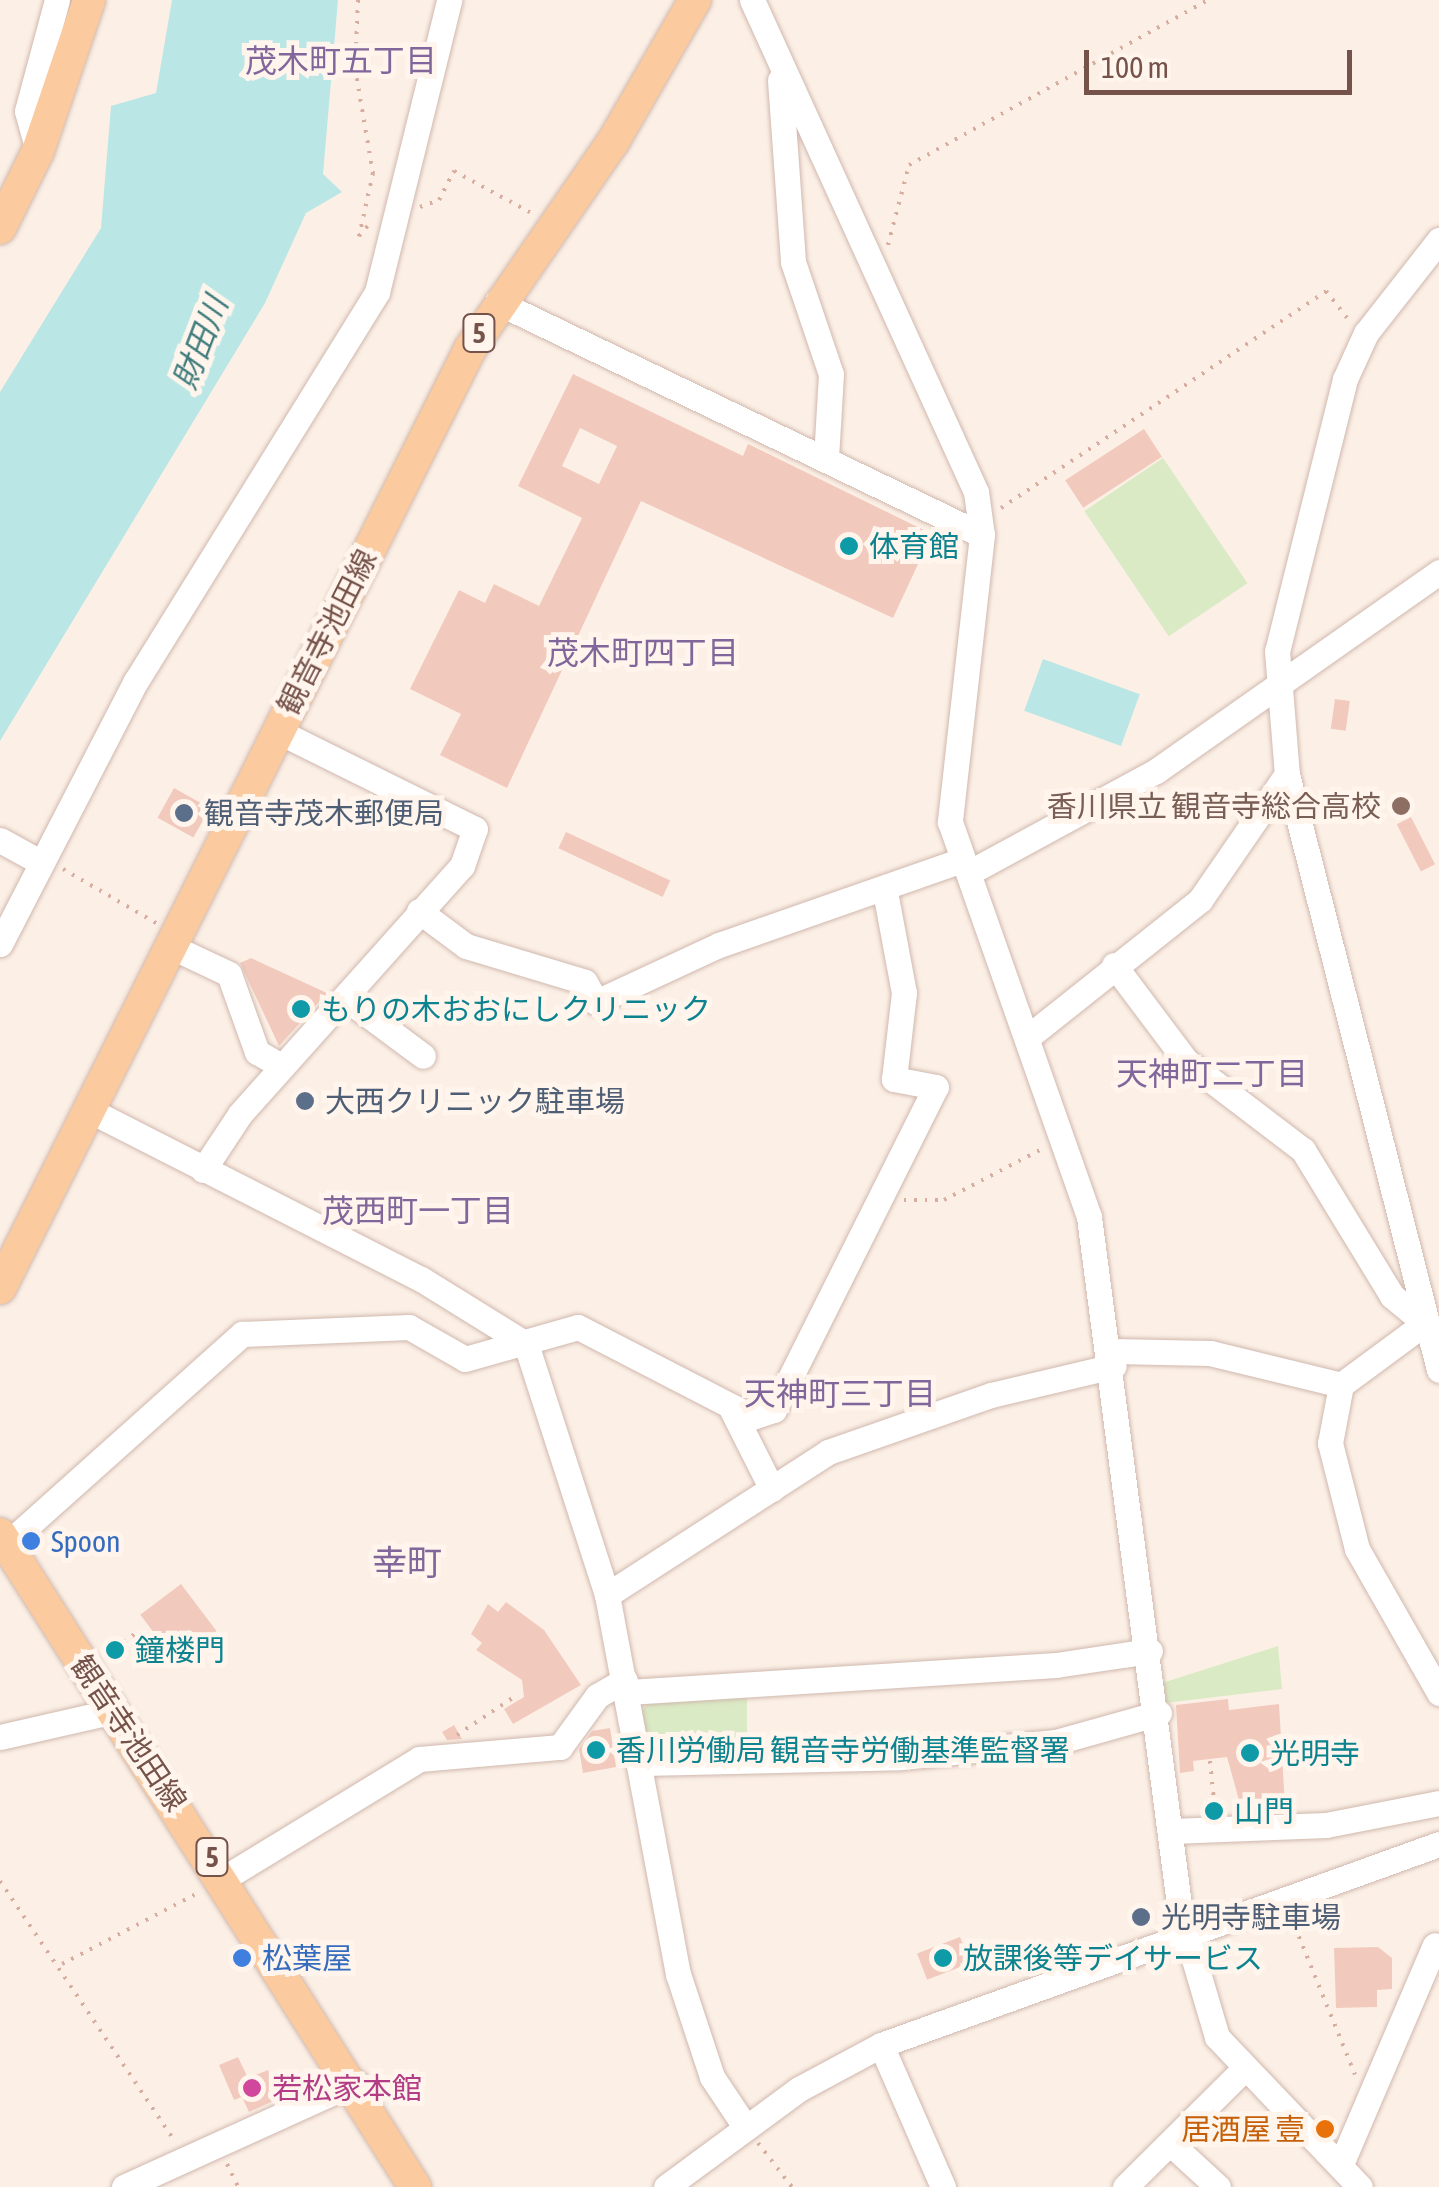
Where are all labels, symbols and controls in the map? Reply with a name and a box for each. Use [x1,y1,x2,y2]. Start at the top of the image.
scale bar [1089,30,1356,92]
district label: 茂木町五丁目 [245,42,437,80]
text: 100 m [1101,50,1169,84]
water label: 財田川 [166,291,236,395]
road number: 5 [462,310,496,356]
place label: 体育館 [869,528,959,564]
marker: 体育館 [838,535,860,557]
street label: 観音寺池田線 [270,544,384,720]
district label: 茂木町四丁目 [547,634,739,672]
place label: 香川県立 観音寺総合高校 [1047,788,1381,824]
place label: 観音寺茂木郵便局 [204,795,444,831]
marker: 香川県立 観音寺総合高校 [1390,795,1412,817]
marker: 観音寺茂木郵便局 [173,802,195,824]
place label: もりの木おおにしクリニック [321,991,711,1027]
marker: もりの木おおにしクリニック [290,998,312,1020]
district label: 天神町二丁目 [1116,1055,1308,1093]
place label: 大西クリニック駐車場 [325,1083,625,1119]
marker: 大西クリニック駐車場 [294,1090,316,1112]
district label: 茂西町一丁目 [322,1192,514,1230]
district label: 天神町三丁目 [744,1375,936,1413]
place label: Spoon [51,1523,121,1559]
marker: Spoon [20,1530,42,1552]
district label: 幸町 [372,1541,442,1583]
place label: 鐘楼門 [135,1632,225,1668]
marker: 鐘楼門 [104,1639,126,1661]
street label: 観音寺池田線 [64,1648,194,1818]
place label: 香川労働局 観音寺労働基準監督署 [616,1732,1070,1768]
place label: 光明寺 [1270,1735,1360,1771]
marker: 香川労働局 観音寺労働基準監督署 [585,1739,607,1761]
marker: 光明寺 [1239,1742,1261,1764]
place label: 山門 [1234,1793,1294,1829]
marker: 山門 [1203,1800,1225,1822]
road number: 5 [194,1834,230,1880]
place label: 光明寺駐車場 [1161,1899,1341,1935]
marker: 光明寺駐車場 [1130,1906,1152,1928]
place label: 松葉屋 [262,1940,352,1976]
place label: 放課後等デイサービス [963,1940,1263,1976]
marker: 松葉屋 [231,1947,253,1969]
marker: 放課後等デイサービス [932,1947,954,1969]
place label: 若松家本館 [272,2070,422,2106]
marker: 若松家本館 [241,2077,263,2099]
place label: 居酒屋 壹 [1181,2111,1305,2147]
marker: 居酒屋 壹 [1314,2118,1336,2140]

